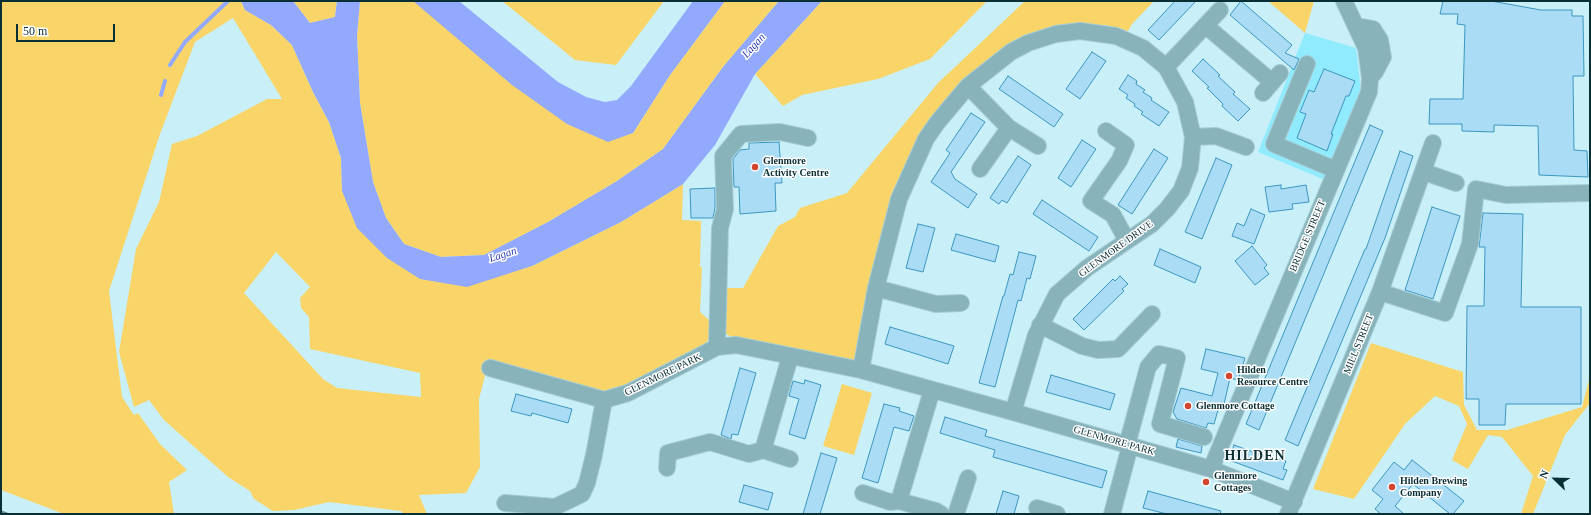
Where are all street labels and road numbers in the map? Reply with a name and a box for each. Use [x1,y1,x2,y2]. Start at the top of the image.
street label: BRIDGE STREET [1288,198,1328,274]
street label: GLENMORE DRIVE [1077,218,1155,280]
street label: MILL STREET [1342,312,1376,376]
street label: GLENMORE PARK [623,351,703,399]
street label: GLENMORE PARK [1072,424,1156,458]

